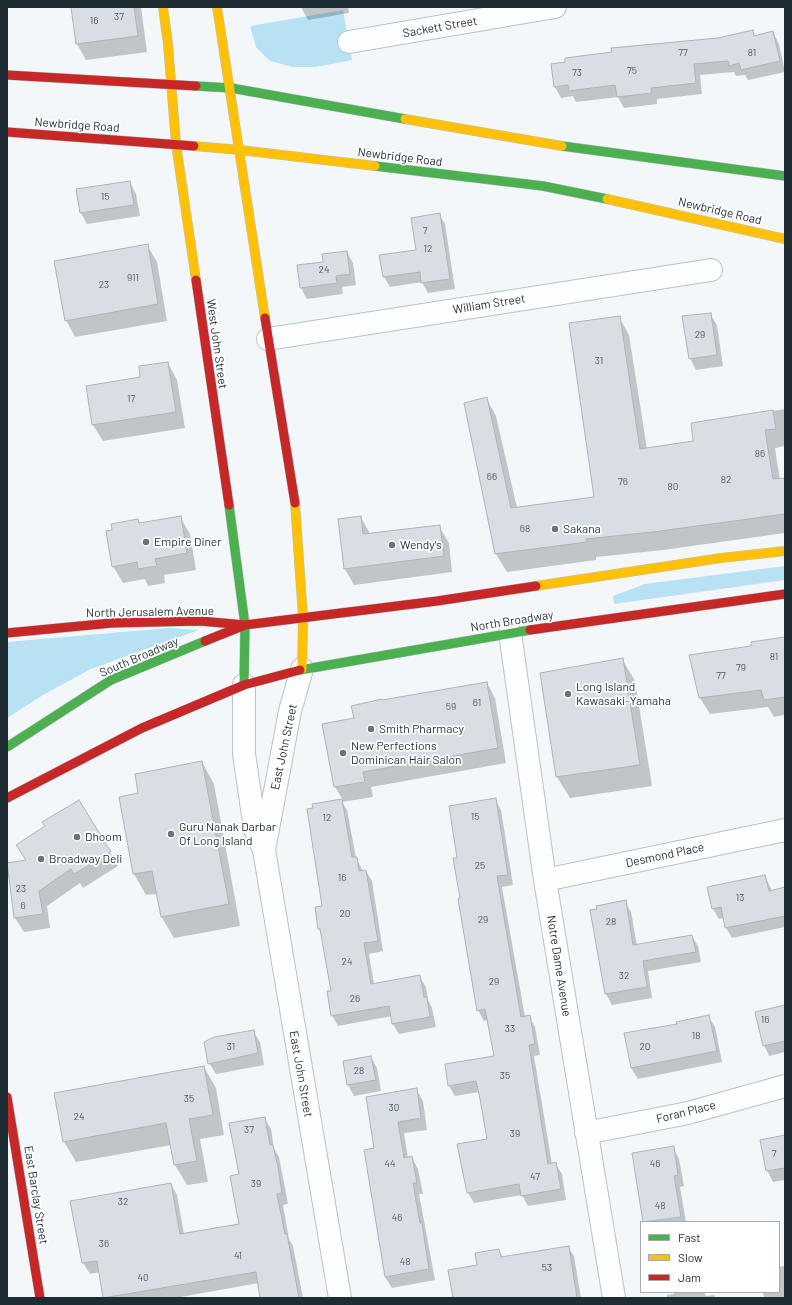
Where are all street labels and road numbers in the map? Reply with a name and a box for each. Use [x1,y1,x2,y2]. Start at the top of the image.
street label: Sackett Street [402,13,478,41]
street label: Newbridge Road [34,115,120,135]
street label: Newbridge Road [357,145,443,169]
street label: Newbridge Road [677,194,763,228]
street label: William Street [452,291,526,317]
street label: West John Street [204,298,230,390]
street label: North Jerusalem Avenue [86,604,214,620]
street label: North Broadway [470,607,554,635]
street label: South Broadway [97,634,181,680]
street label: East John Street [268,703,300,791]
street label: Desmond Place [624,840,706,870]
street label: Notre Dame Avenue [544,914,574,1018]
street label: East John Street [286,1030,316,1118]
street label: Foran Place [655,1098,717,1126]
street label: East Barclay Street [21,1145,51,1245]

